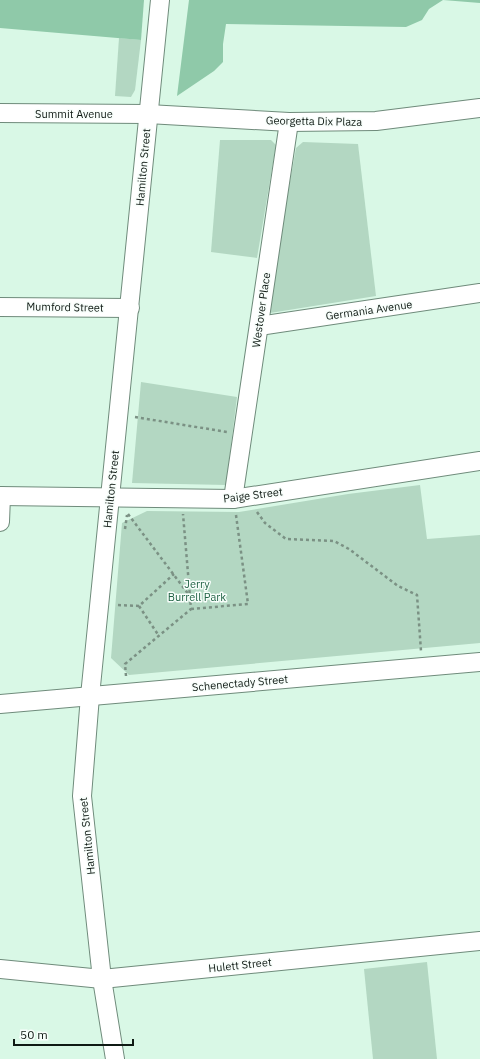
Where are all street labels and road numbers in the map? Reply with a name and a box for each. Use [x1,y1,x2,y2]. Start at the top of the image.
street label: Summit Avenue [35,107,113,121]
street label: Georgetta Dix Plaza [266,113,362,129]
street label: Hamilton Street [133,127,153,206]
street label: Westover Place [249,271,273,349]
street label: Germania Avenue [325,297,413,323]
street label: Mumford Street [26,299,104,315]
street label: Hamilton Street [100,449,122,528]
street label: Paige Street [223,484,284,506]
street label: Schenectady Street [191,672,289,694]
street label: Hamilton Street [76,796,98,875]
street label: Hulett Street [208,955,272,975]

